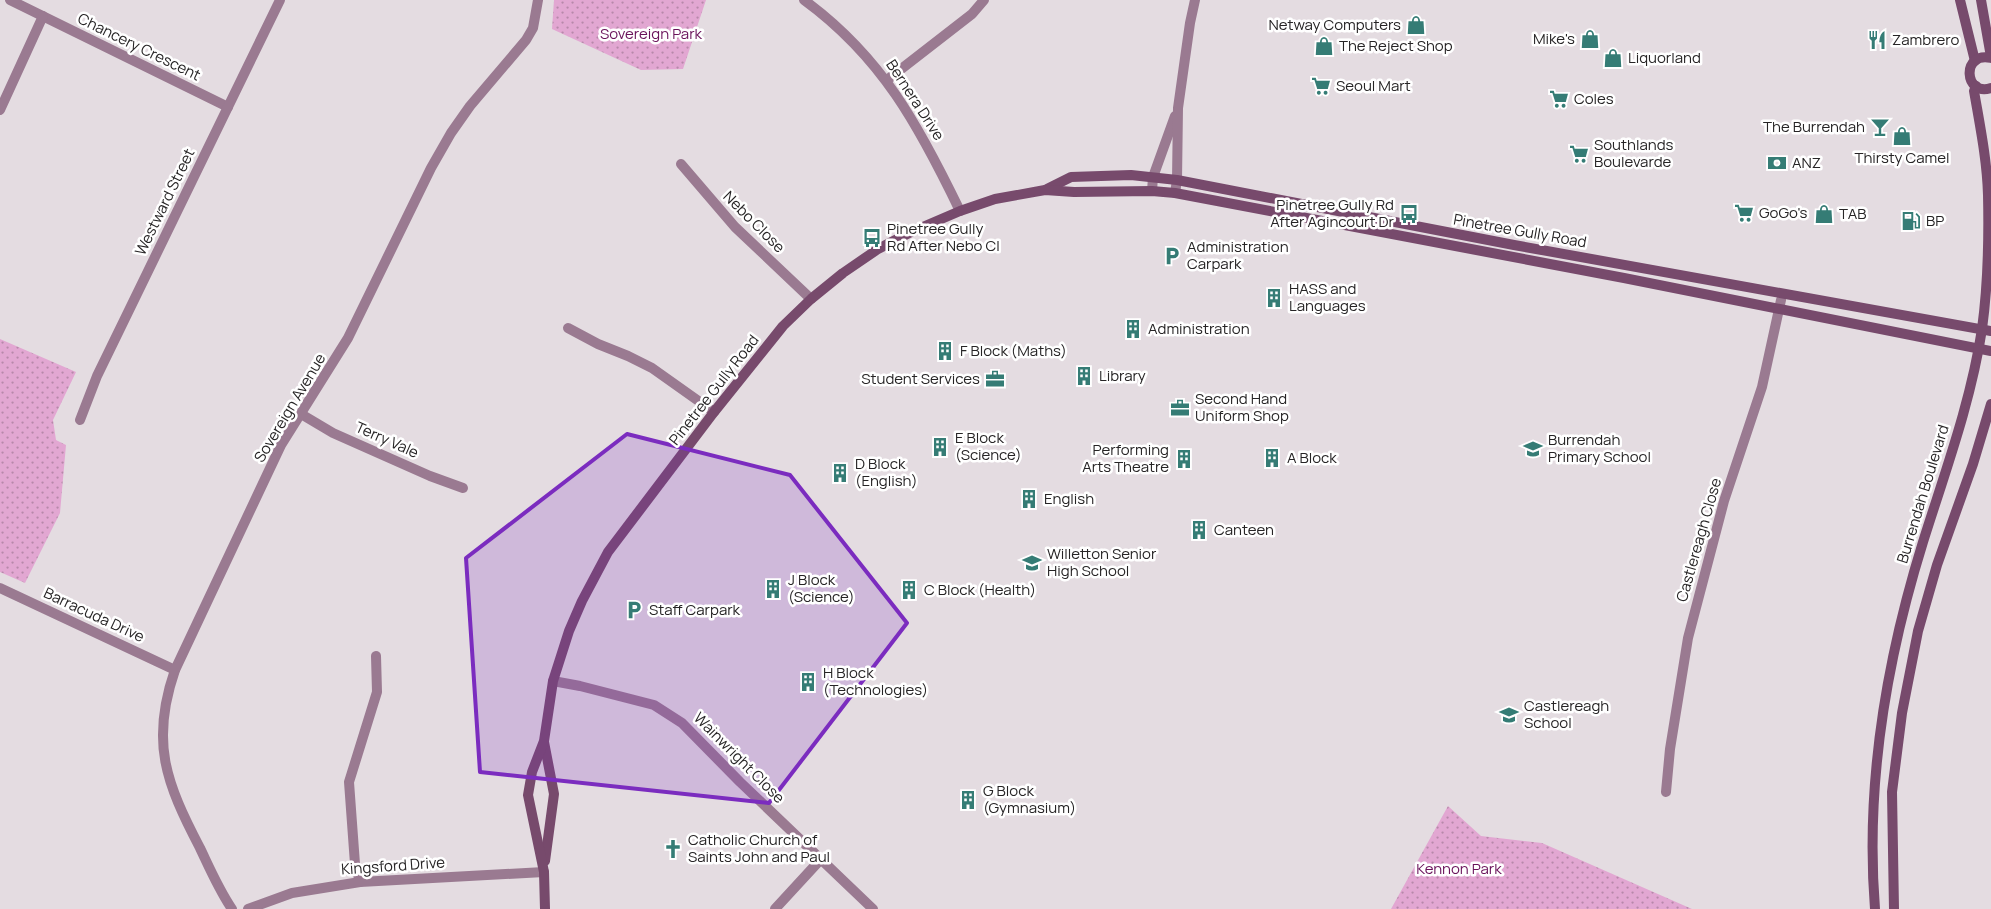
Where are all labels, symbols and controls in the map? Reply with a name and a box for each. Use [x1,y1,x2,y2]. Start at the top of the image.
street label: Chancery Crescent [74,8,204,85]
place label: Netway Computers [1269,14,1401,35]
shop icon: Netway Computers [1405,14,1427,36]
park label: Sovereign Park [600,23,703,44]
place label: Mike's [1533,28,1575,49]
shop icon: Mike's [1579,28,1601,50]
restaurant icon: Zambrero [1866,29,1888,51]
place label: Zambrero [1892,29,1959,50]
shop icon: The Reject Shop [1313,35,1335,57]
place label: The Reject Shop [1339,35,1453,56]
shop icon: Liquorland [1602,47,1624,69]
place label: Liquorland [1628,47,1701,68]
street label: Bernera Drive [881,55,950,144]
supermarket icon: Seoul Mart [1310,75,1332,97]
place label: Seoul Mart [1336,75,1411,96]
supermarket icon: Coles [1548,88,1570,110]
place label: Coles [1574,88,1614,109]
place label: The Burrendah [1763,116,1865,137]
bar icon: The Burrendah [1869,116,1891,138]
shop icon: Thirsty Camel [1891,125,1913,147]
place label: Southlands Boulevarde [1594,134,1674,172]
supermarket icon: Southlands Boulevarde [1568,143,1590,165]
street label: Westward Street [130,145,199,259]
place label: Thirsty Camel [1854,147,1950,168]
bank icon: ANZ [1766,152,1788,174]
place label: ANZ [1792,152,1821,173]
street label: Nebo Close [719,186,790,257]
place label: Pinetree Gully Rd After Agincourt Dr [1270,194,1395,232]
supermarket icon: GoGo's [1733,202,1755,224]
place label: GoGo's [1759,202,1807,223]
bus stop icon: Pinetree Gully Rd After Agincourt Dr [1398,203,1420,225]
shop icon: TAB [1813,203,1835,225]
place label: TAB [1839,203,1866,224]
street label: Pinetree Gully Road [1452,208,1588,253]
fuel station icon: BP [1900,210,1922,232]
place label: BP [1926,210,1944,231]
place label: Pinetree Gully Rd After Nebo Cl [887,218,1000,256]
bus stop icon: Pinetree Gully Rd After Nebo Cl [861,227,883,249]
place label: Administration Carpark [1187,236,1289,274]
parking icon: Administration Carpark [1161,245,1183,267]
place label: HASS and Languages [1289,278,1366,316]
building icon: HASS and Languages [1263,287,1285,309]
building icon: Administration [1122,318,1144,340]
place label: Administration [1148,318,1250,339]
street label: Pinetree Gully Road [664,330,763,449]
building icon: F Block (Maths) [934,340,956,362]
place label: F Block (Maths) [960,340,1067,361]
street label: Sovereign Avenue [249,349,331,466]
building icon: Library [1073,365,1095,387]
place label: Library [1099,365,1146,386]
place label: Student Services [861,368,980,389]
office icon: Student Services [984,368,1006,390]
place label: Second Hand Uniform Shop [1195,388,1289,426]
office icon: Second Hand Uniform Shop [1169,397,1191,419]
street label: Terry Vale [352,416,422,463]
street label: Burrendah Boulevard [1891,422,1954,566]
place label: E Block (Science) [955,427,1022,465]
place label: Burrendah Primary School [1548,429,1651,467]
building icon: E Block (Science) [929,436,951,458]
school or university icon: Burrendah Primary School [1522,438,1544,460]
place label: Performing Arts Theatre [1082,439,1169,477]
building icon: A Block [1261,447,1283,469]
place label: A Block [1287,447,1337,468]
building icon: Performing Arts Theatre [1173,448,1195,470]
place label: D Block (English) [855,453,918,491]
building icon: D Block (English) [829,462,851,484]
street label: Castlereagh Close [1671,475,1726,604]
building icon: English [1018,488,1040,510]
place label: English [1044,488,1094,509]
building icon: Canteen [1188,519,1210,541]
place label: Canteen [1214,519,1274,540]
place label: Willetton Senior High School [1047,543,1157,581]
school or university icon: Willetton Senior High School [1021,552,1043,574]
place label: J Block (Science) [788,569,855,607]
building icon: J Block (Science) [762,578,784,600]
building icon: C Block (Health) [898,579,920,601]
place label: C Block (Health) [924,579,1036,600]
street label: Barracuda Drive [40,582,148,647]
parking icon: Staff Carpark [623,599,645,621]
place label: Staff Carpark [649,599,741,620]
place label: H Block (Technologies) [823,662,928,700]
building icon: H Block (Technologies) [797,671,819,693]
place label: Castlereagh School [1524,695,1609,733]
school or university icon: Castlereagh School [1498,704,1520,726]
street label: Wainwright Close [689,707,790,808]
place label: G Block (Gymnasium) [983,780,1076,818]
building icon: G Block (Gymnasium) [957,789,979,811]
place label: Catholic Church of Saints John and Paul [688,829,830,867]
church icon: Catholic Church of Saints John and Paul [662,838,684,860]
street label: Kingsford Drive [340,851,446,880]
park label: Kennon Park [1416,858,1502,879]

